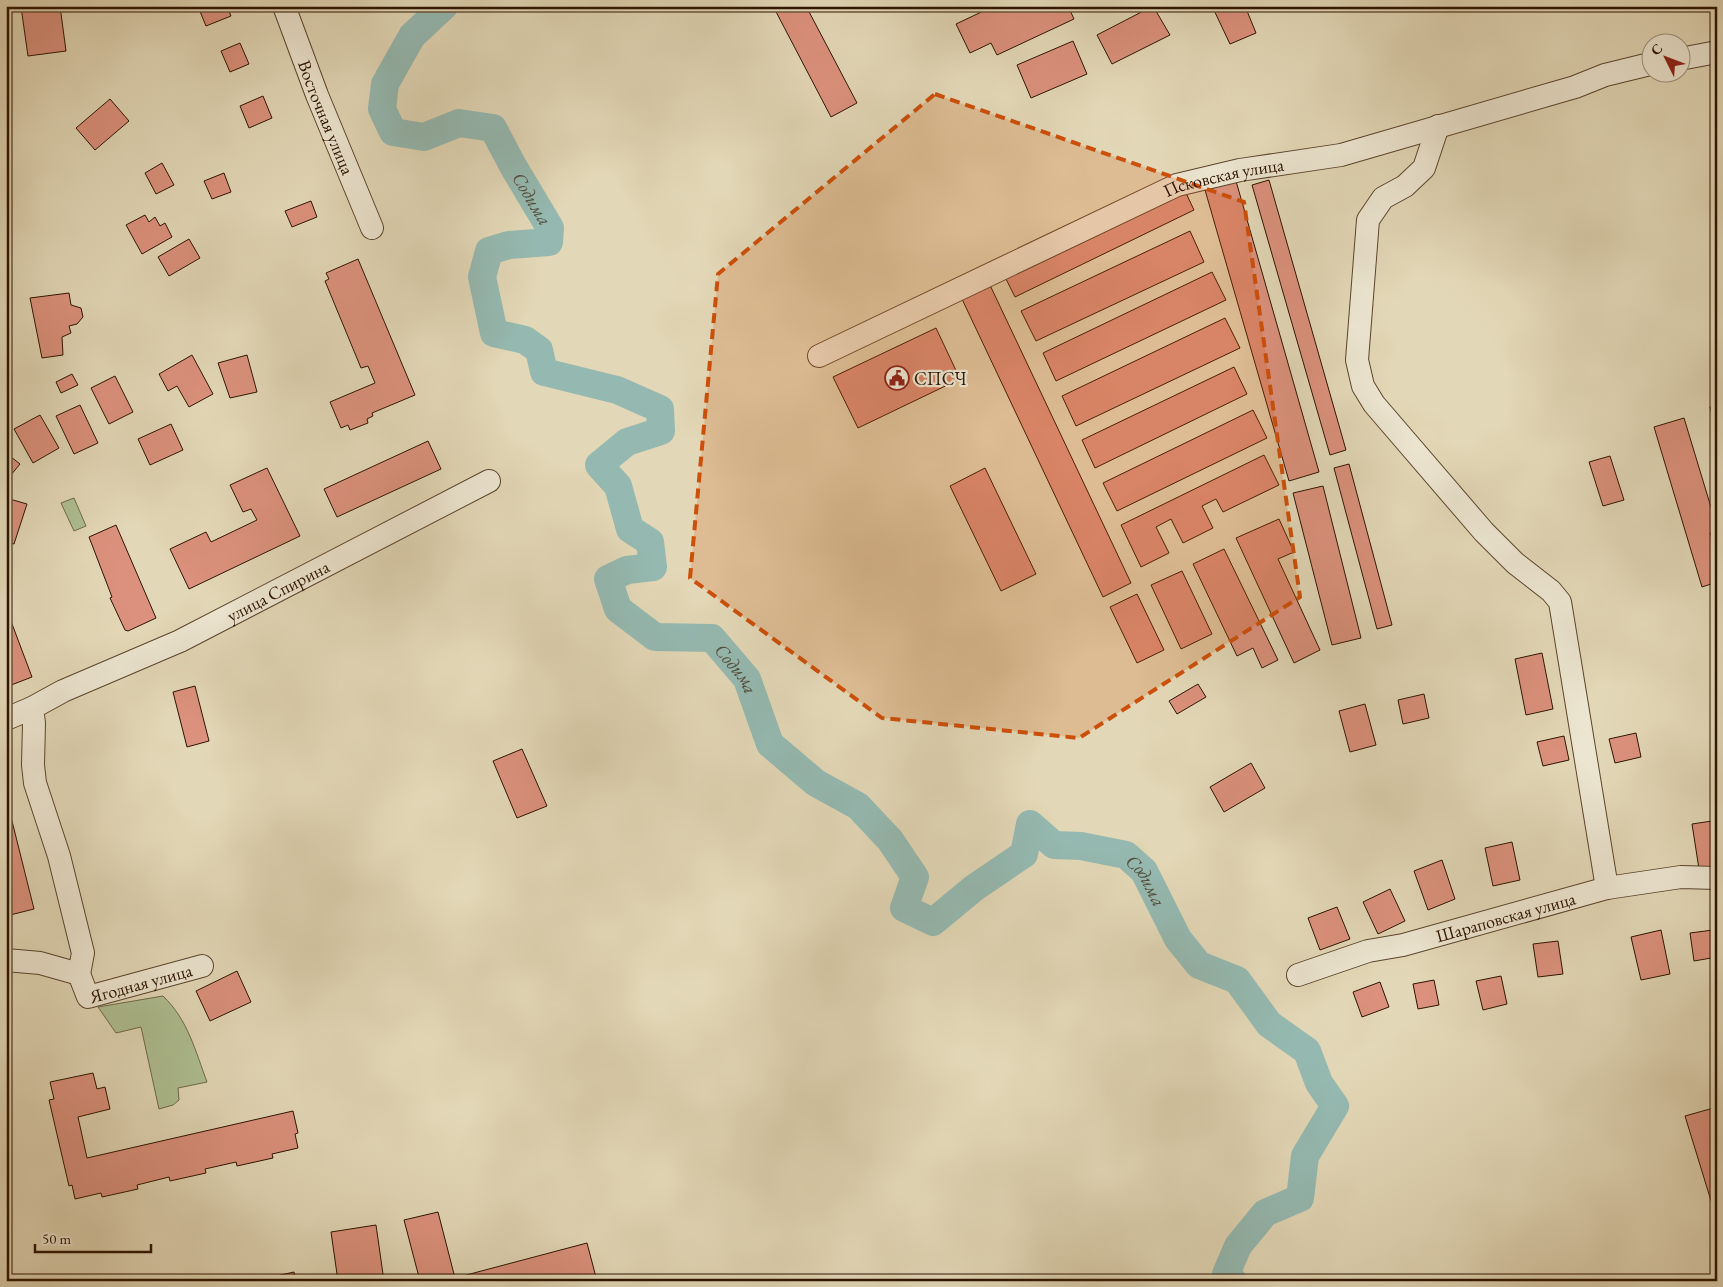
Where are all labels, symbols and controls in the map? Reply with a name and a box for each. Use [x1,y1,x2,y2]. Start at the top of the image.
north arrow [1640,32,1690,82]
text: С [1646,40,1666,59]
street label: Восточная улица [293,57,360,179]
street label: Псковская улица [1159,152,1286,202]
water label: Содима [507,167,558,230]
public building icon: СПСЧ [884,365,910,391]
place label: СПСЧ [914,367,967,390]
street label: улица Спирина [222,554,334,626]
water label: Содима [709,638,764,697]
water label: Содима [1121,848,1172,910]
street label: Шараповская улица [1433,886,1579,947]
street label: Ягодная улица [86,958,195,1008]
scale bar [35,1222,151,1254]
text: 50 m [42,1229,71,1248]

